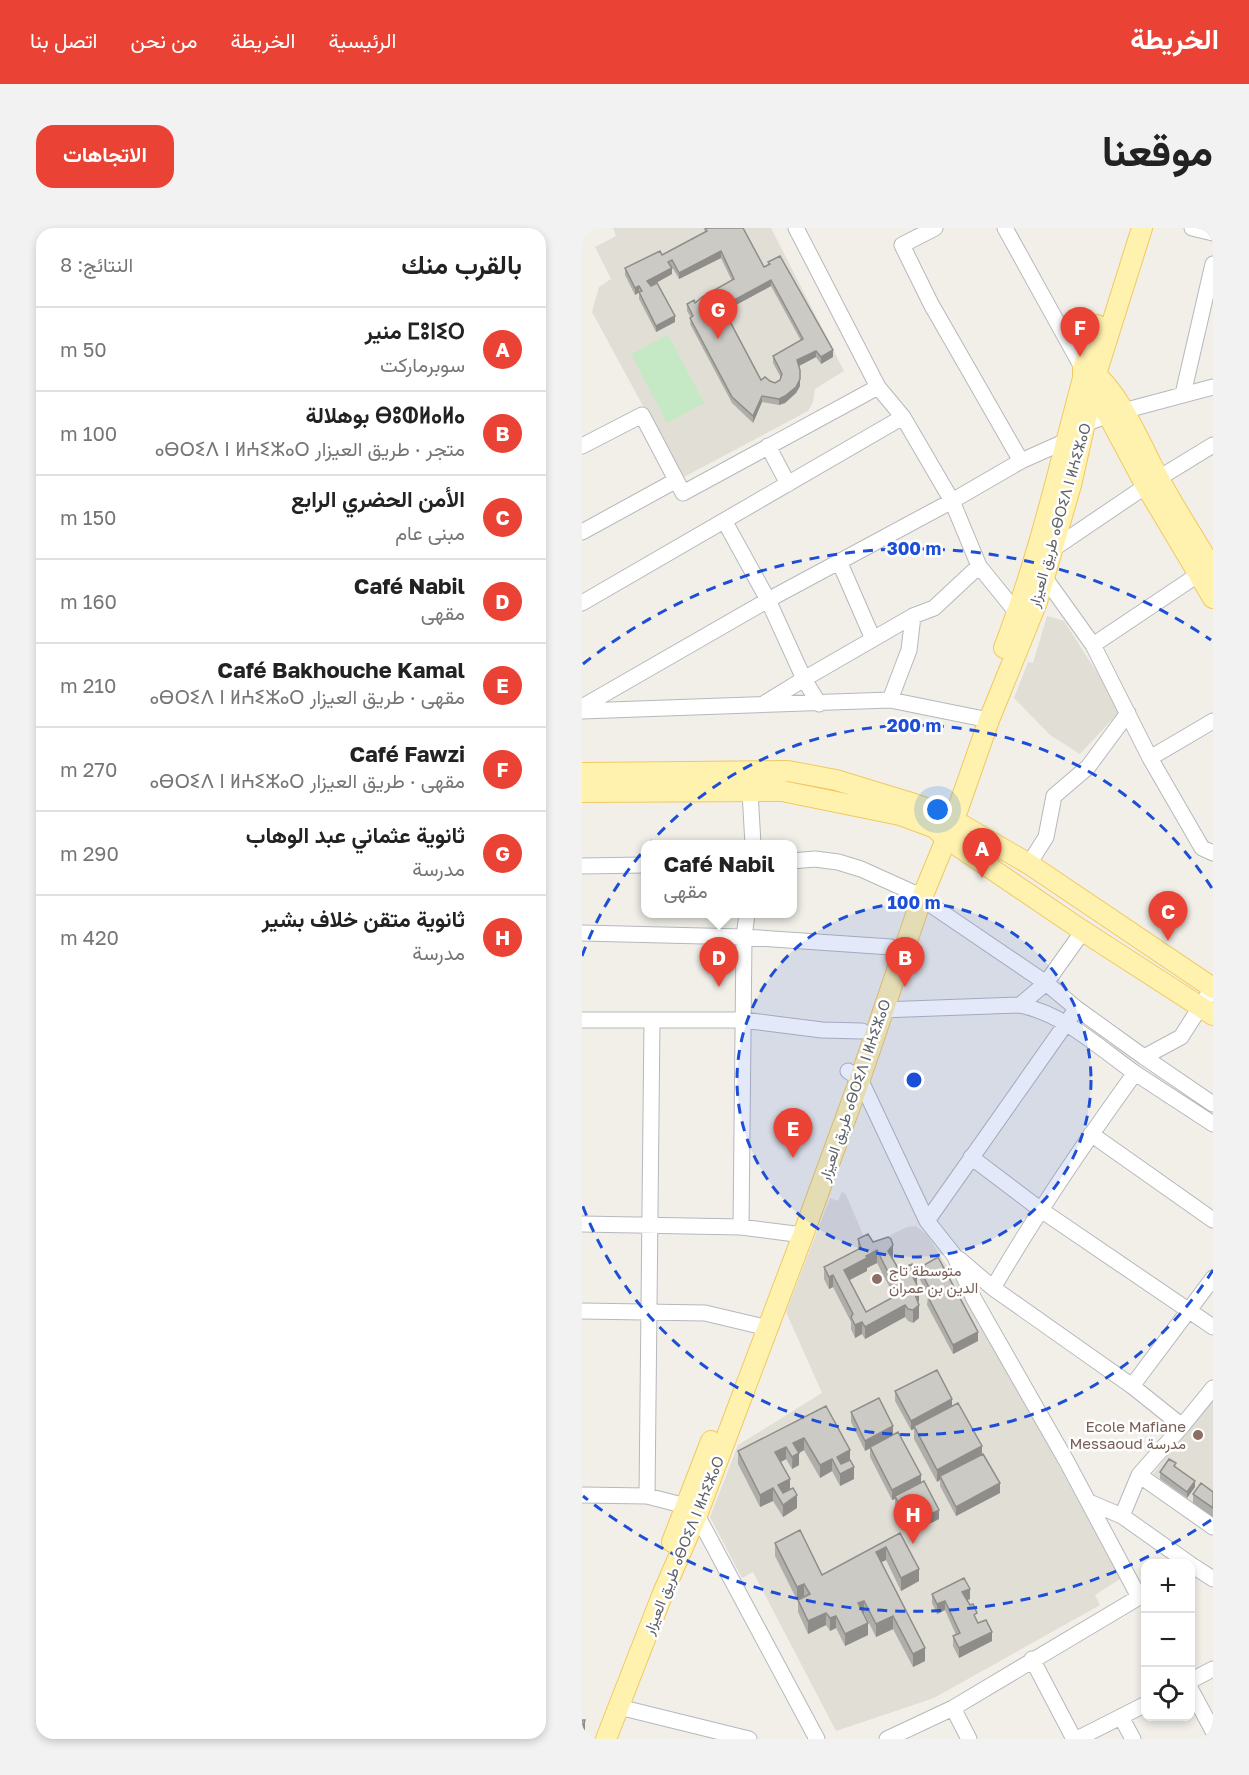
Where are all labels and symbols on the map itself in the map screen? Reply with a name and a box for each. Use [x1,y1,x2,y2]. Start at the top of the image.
pin: G [698,290,738,339]
pin: F [1060,308,1100,357]
street label: طريق العيزار ⴰⴱⵔⵉⴷ ⵏ ⵍⵄⵉⵣⴰⵔ [1024,421,1096,611]
text: 300 m [887,537,941,559]
text: 200 m [887,714,941,736]
your location [923,795,952,824]
pin: A [962,828,1002,878]
text: 100 m [888,891,940,913]
pin: C [1148,892,1188,941]
pin: D [700,938,738,987]
pin: B [886,938,924,987]
street label: طريق العيزار ⴰⴱⵔⵉⴷ ⵏ ⵍⵄⵉⵣⴰⵔ [814,997,896,1185]
centre of rings [904,1070,924,1090]
pin: E [774,1108,812,1158]
place label: متوسطة تاج الدين بن عمران [889,1261,978,1298]
marker: متوسطة تاج الدين بن عمران [870,1272,884,1286]
place label: Ecole Mafiane Messaoud مدرسة [1069,1417,1186,1453]
marker: Ecole Mafiane Messaoud مدرسة [1191,1428,1205,1442]
street label: طريق العيزار ⴰⴱⵔⵉⴷ ⵏ ⵍⵄⵉⵣⴰⵔ [638,1453,729,1639]
pin: H [894,1494,932,1544]

